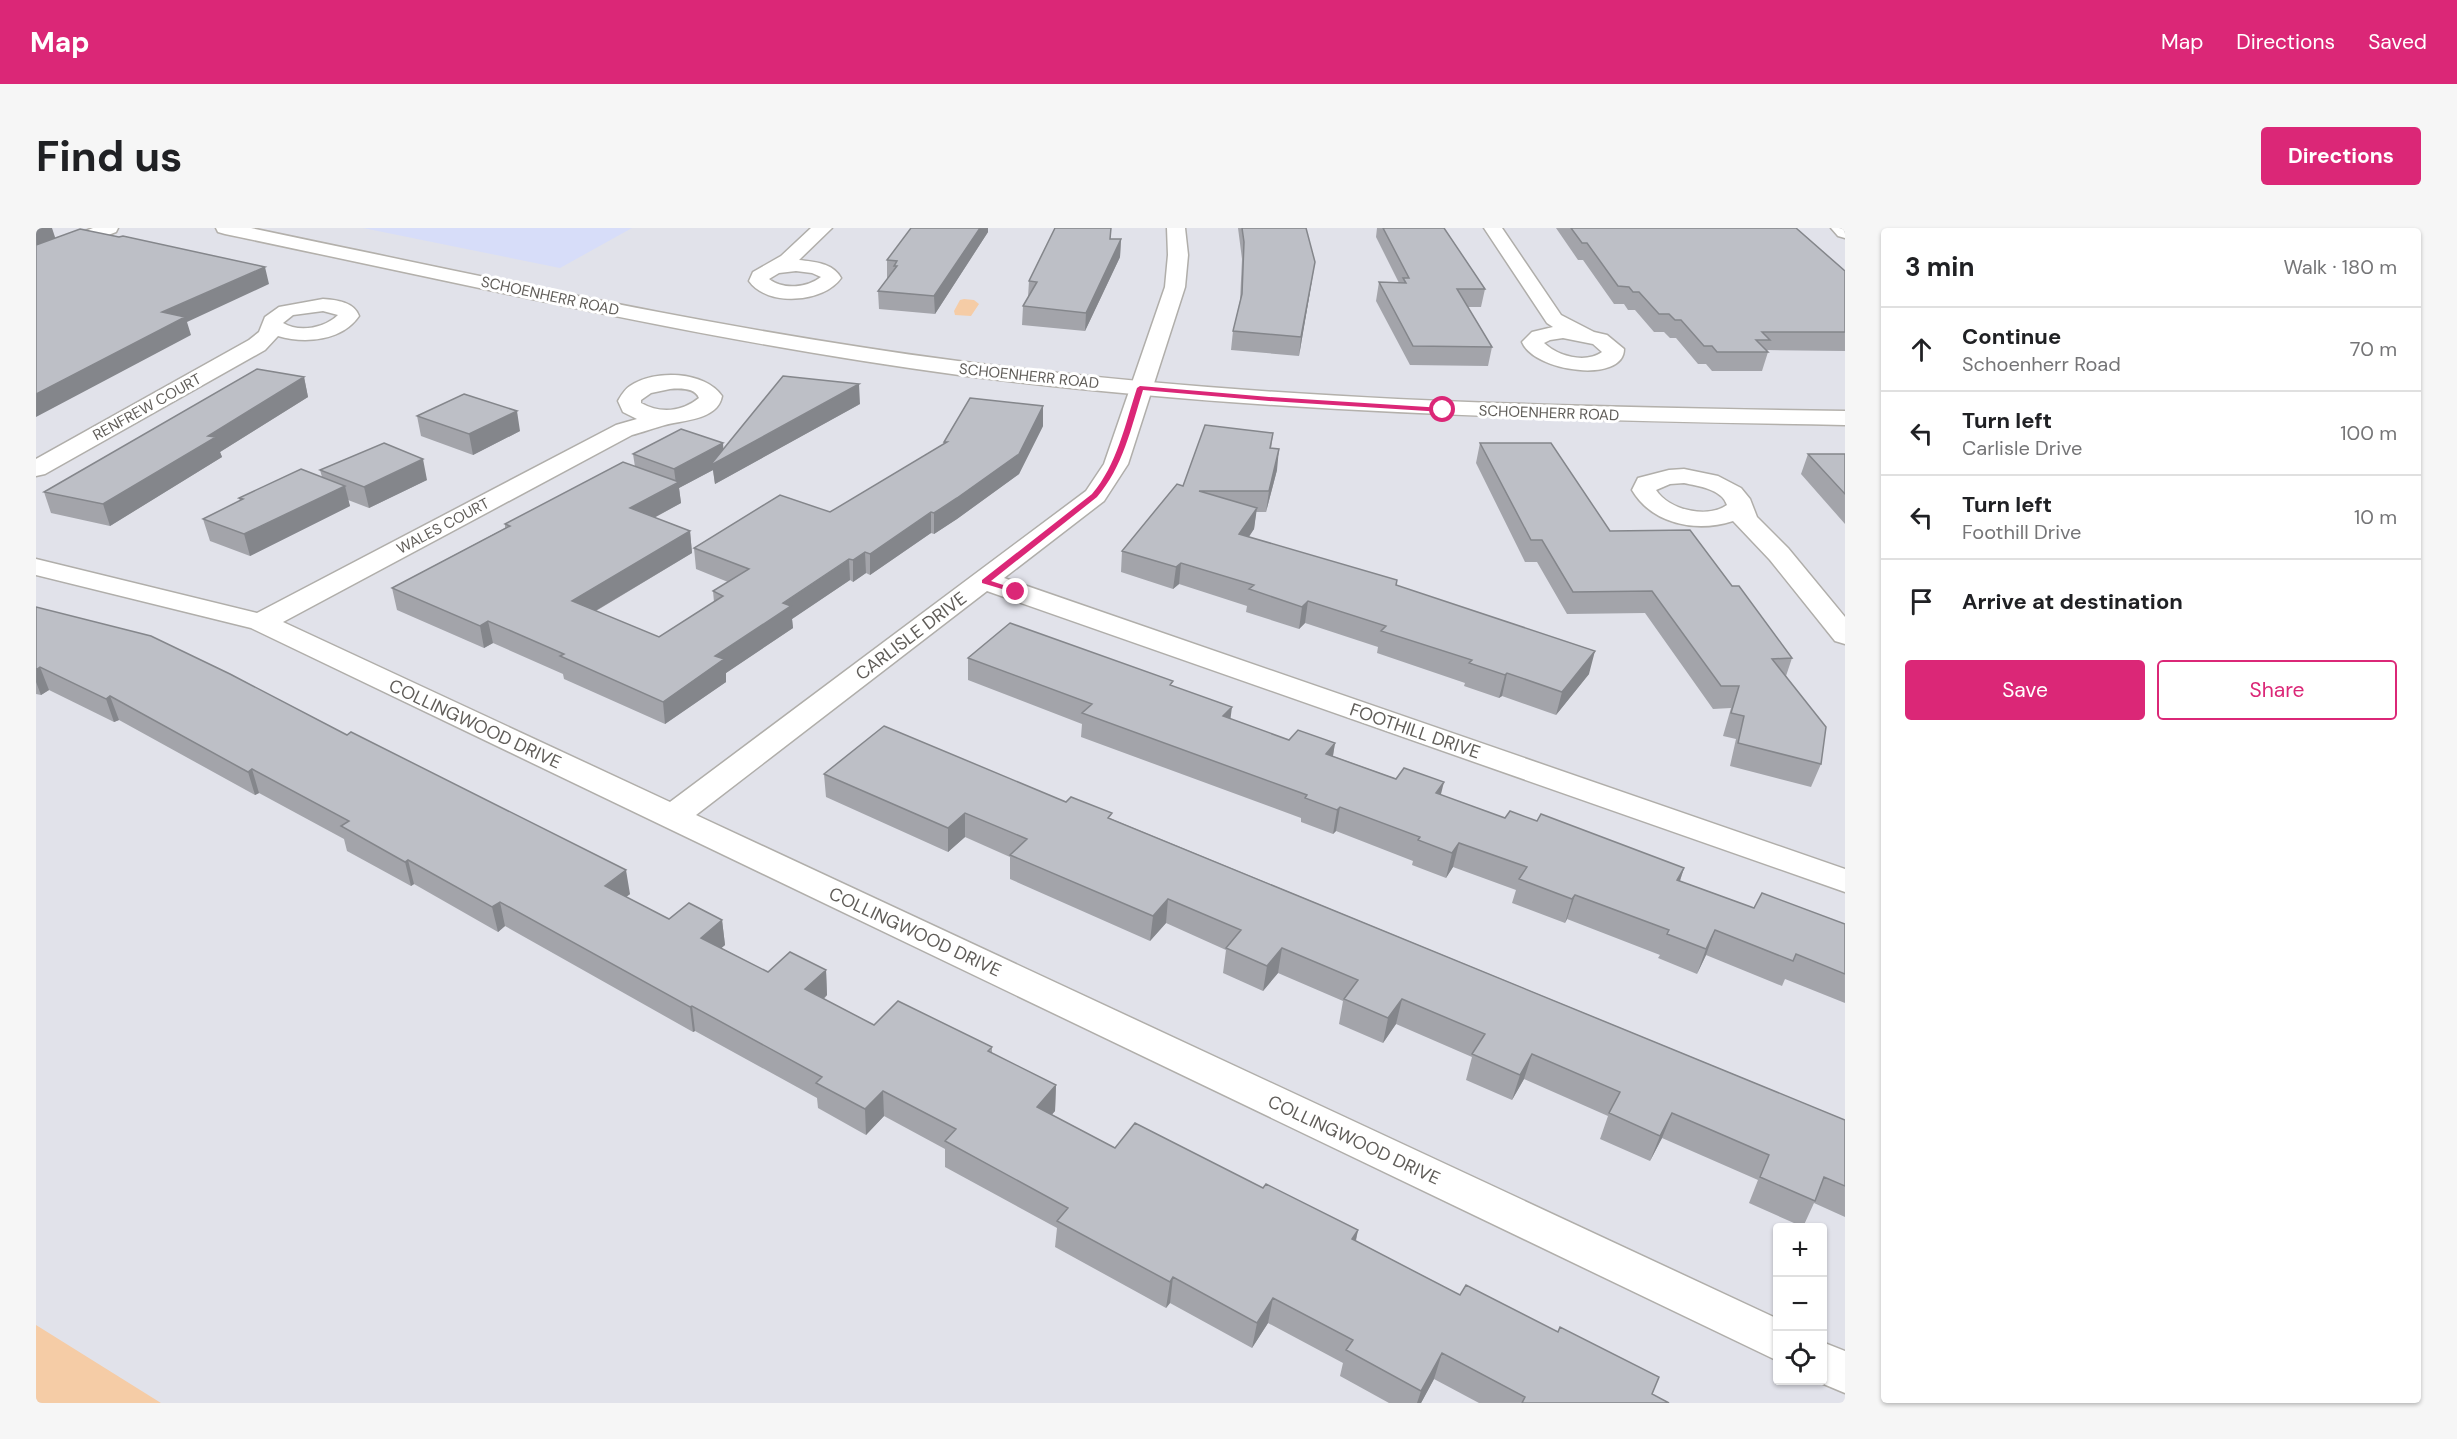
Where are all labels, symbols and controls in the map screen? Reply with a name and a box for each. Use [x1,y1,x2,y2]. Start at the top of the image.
text: Map [30,24,90,61]
text: Map [2161,28,2203,56]
text: Directions [2236,28,2335,56]
text: Saved [2368,28,2427,56]
button: Directions [2261,127,2421,185]
text: Find us [36,129,182,184]
text: 3 min [1905,250,1974,284]
text: Walk · 180 m [2283,254,2397,280]
street label: SCHOENHERR ROAD [479,272,621,320]
text: Continue [1962,322,2061,351]
icon: ahead [1905,333,1938,366]
text: 70 m [2350,336,2397,362]
text: Schoenherr Road [1962,351,2121,377]
street label: SCHOENHERR ROAD [958,359,1100,393]
street label: RENFREW COURT [89,369,205,445]
route start [1429,396,1455,422]
street label: SCHOENHERR ROAD [1478,401,1620,425]
text: Turn left [1962,406,2052,435]
icon: left [1905,417,1938,450]
text: 100 m [2340,420,2397,446]
text: Carlisle Drive [1962,435,2082,461]
text: Turn left [1962,490,2052,519]
street label: WALES COURT [393,493,493,559]
icon: left [1905,501,1938,534]
text: 10 m [2354,504,2397,530]
text: Foothill Drive [1962,519,2081,545]
route end [1002,578,1028,604]
icon: arrive [1905,585,1938,618]
street label: CARLISLE DRIVE [851,586,971,686]
text: Arrive at destination [1962,587,2183,616]
button: Save [1905,660,2145,720]
button: Share [2157,660,2397,720]
street label: COLLINGWOOD DRIVE [385,673,565,775]
street label: FOOTHILL DRIVE [1346,697,1484,765]
street label: COLLINGWOOD DRIVE [825,881,1005,983]
street label: COLLINGWOOD DRIVE [1264,1089,1444,1191]
map controls [1773,1223,1827,1385]
button: + [1773,1223,1827,1277]
button: − [1773,1277,1827,1331]
button: locate [1773,1331,1827,1385]

